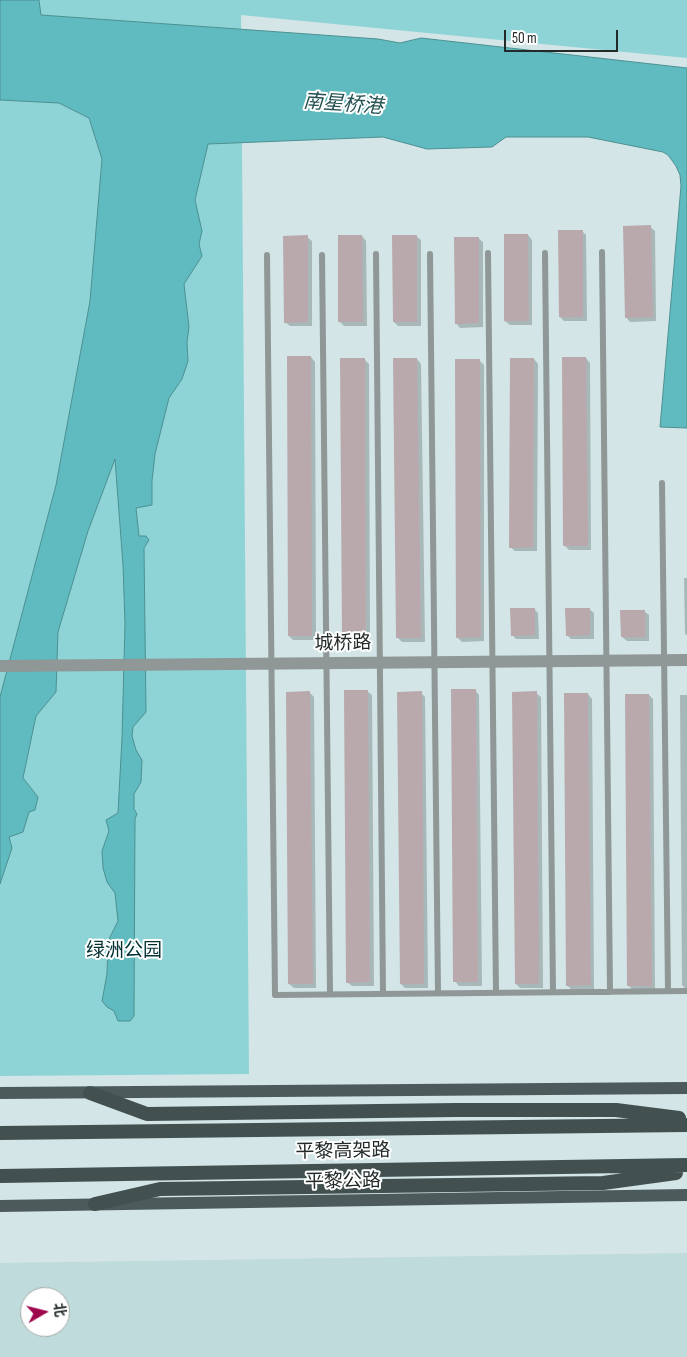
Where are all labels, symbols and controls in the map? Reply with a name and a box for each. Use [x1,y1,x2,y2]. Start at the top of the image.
scale bar [507,20,621,52]
text: 50 m [512,29,537,48]
water label: 南星桥港 [302,90,384,120]
street label: 城桥路 [314,632,372,656]
park label: 绿洲公园 [86,940,162,962]
street label: 平黎高架路 [295,1140,391,1164]
street label: 平黎公路 [305,1170,381,1194]
north arrow [20,1287,70,1337]
text: 北 [50,1302,69,1318]

